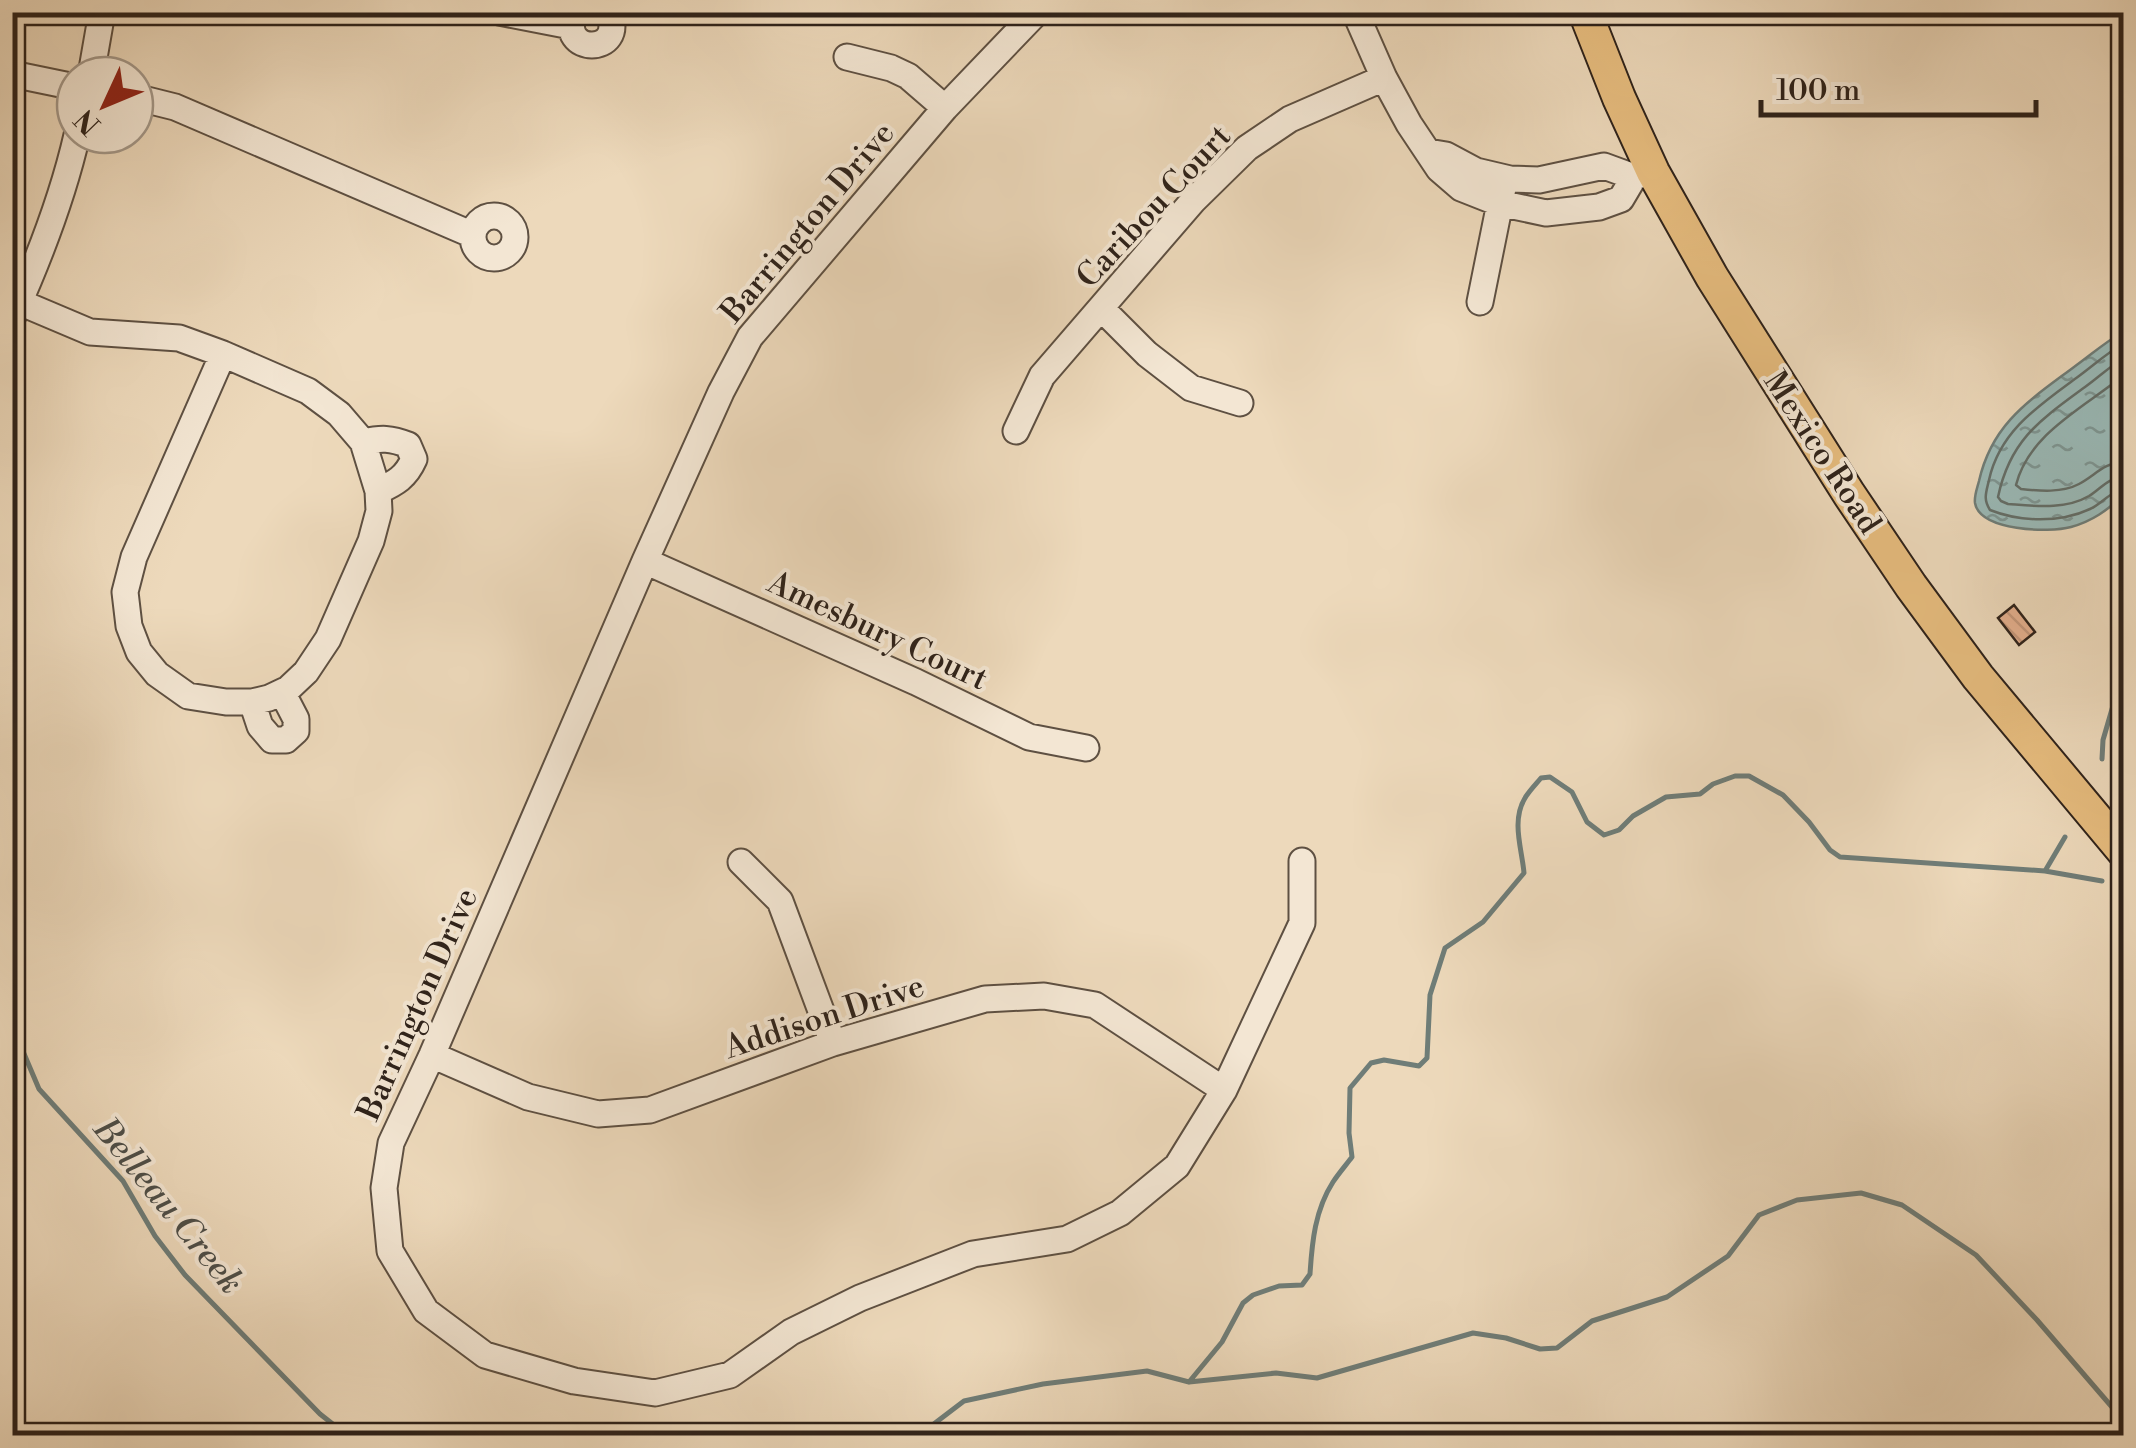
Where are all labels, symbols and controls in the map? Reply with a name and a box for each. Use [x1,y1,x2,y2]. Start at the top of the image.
north arrow [55,55,155,155]
scale bar [1761,55,2036,117]
text: 100 m [1776,72,1860,110]
text: N [68,101,108,141]
street label: Barrington Drive [711,114,903,332]
street label: Caribou Court [1068,117,1239,297]
street label: Mexico Road [1755,364,1890,541]
street label: Amesbury Court [760,562,994,699]
street label: Barrington Drive [348,882,487,1128]
street label: Addison Drive [719,966,929,1068]
water label: Belleau Creek [83,1108,252,1303]

